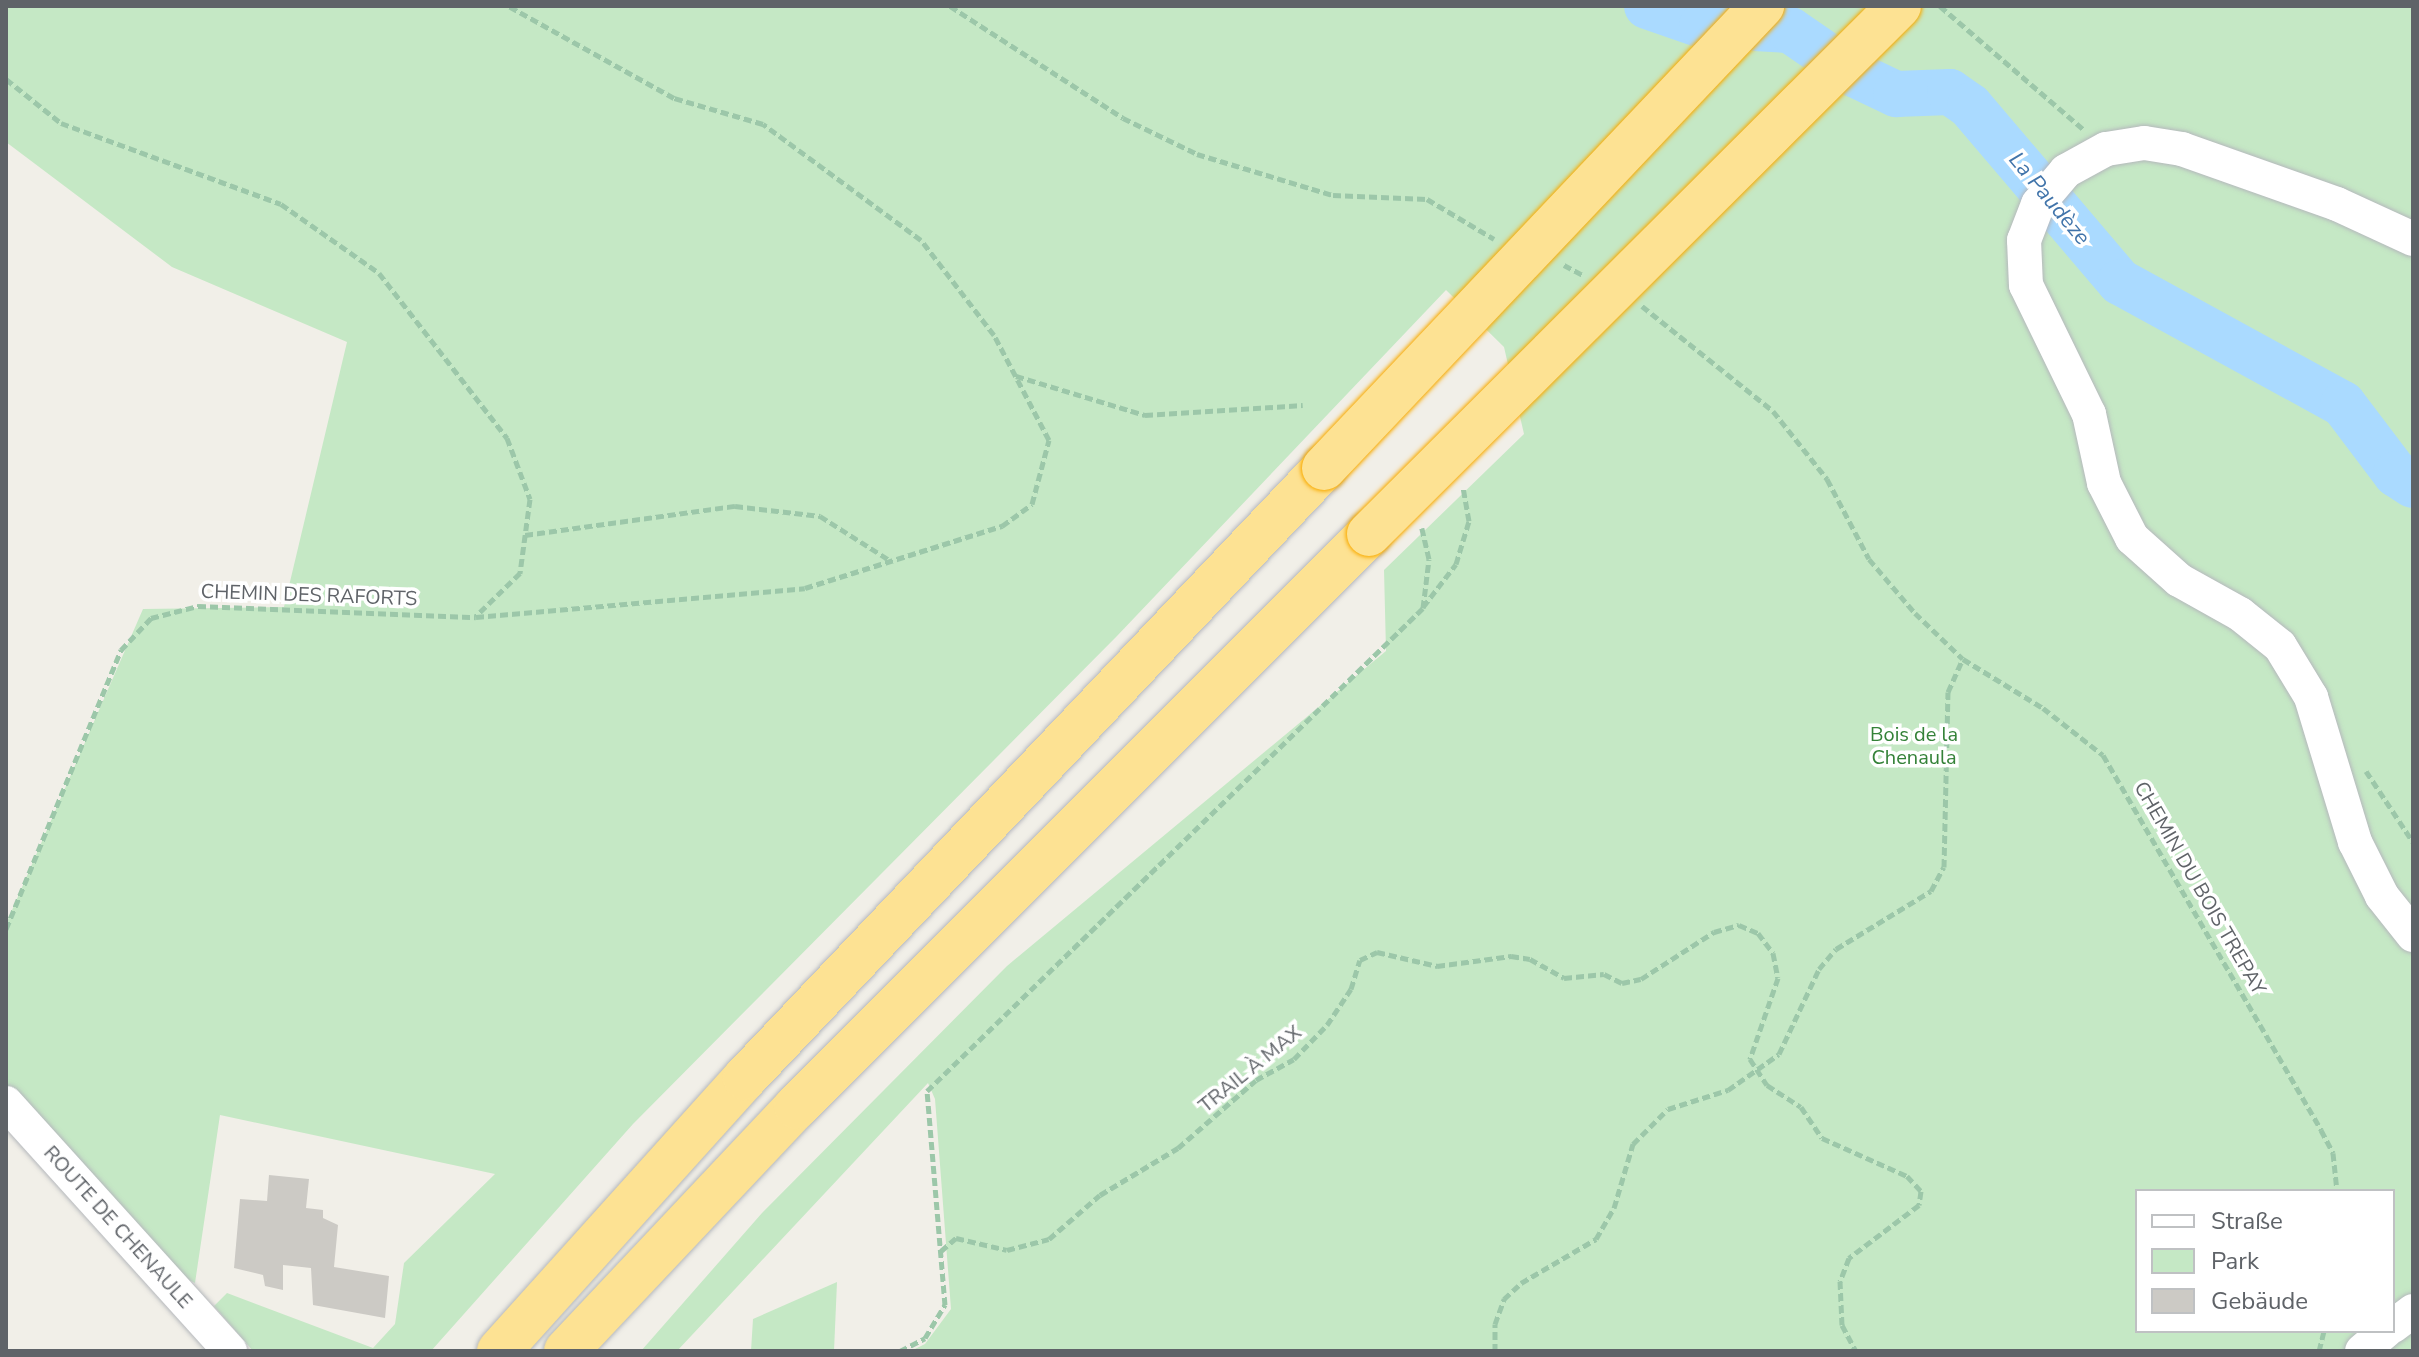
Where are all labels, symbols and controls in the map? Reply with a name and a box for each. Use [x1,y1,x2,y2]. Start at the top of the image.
water label: La Paudèze [2003,147,2095,251]
street label: CHEMIN DES RAFORTS [200,579,418,611]
park label: Bois de la Chenaula [1870,722,1958,769]
street label: CHEMIN DU BOIS TREPAY [2129,777,2271,999]
street label: TRAIL À MAX [1194,1020,1306,1118]
street label: ROUTE DE CHENAULE [39,1141,197,1313]
legend [2135,1189,2395,1333]
text: Straße [2211,1205,2283,1237]
text: Park [2211,1245,2259,1277]
text: Gebäude [2211,1285,2308,1317]

